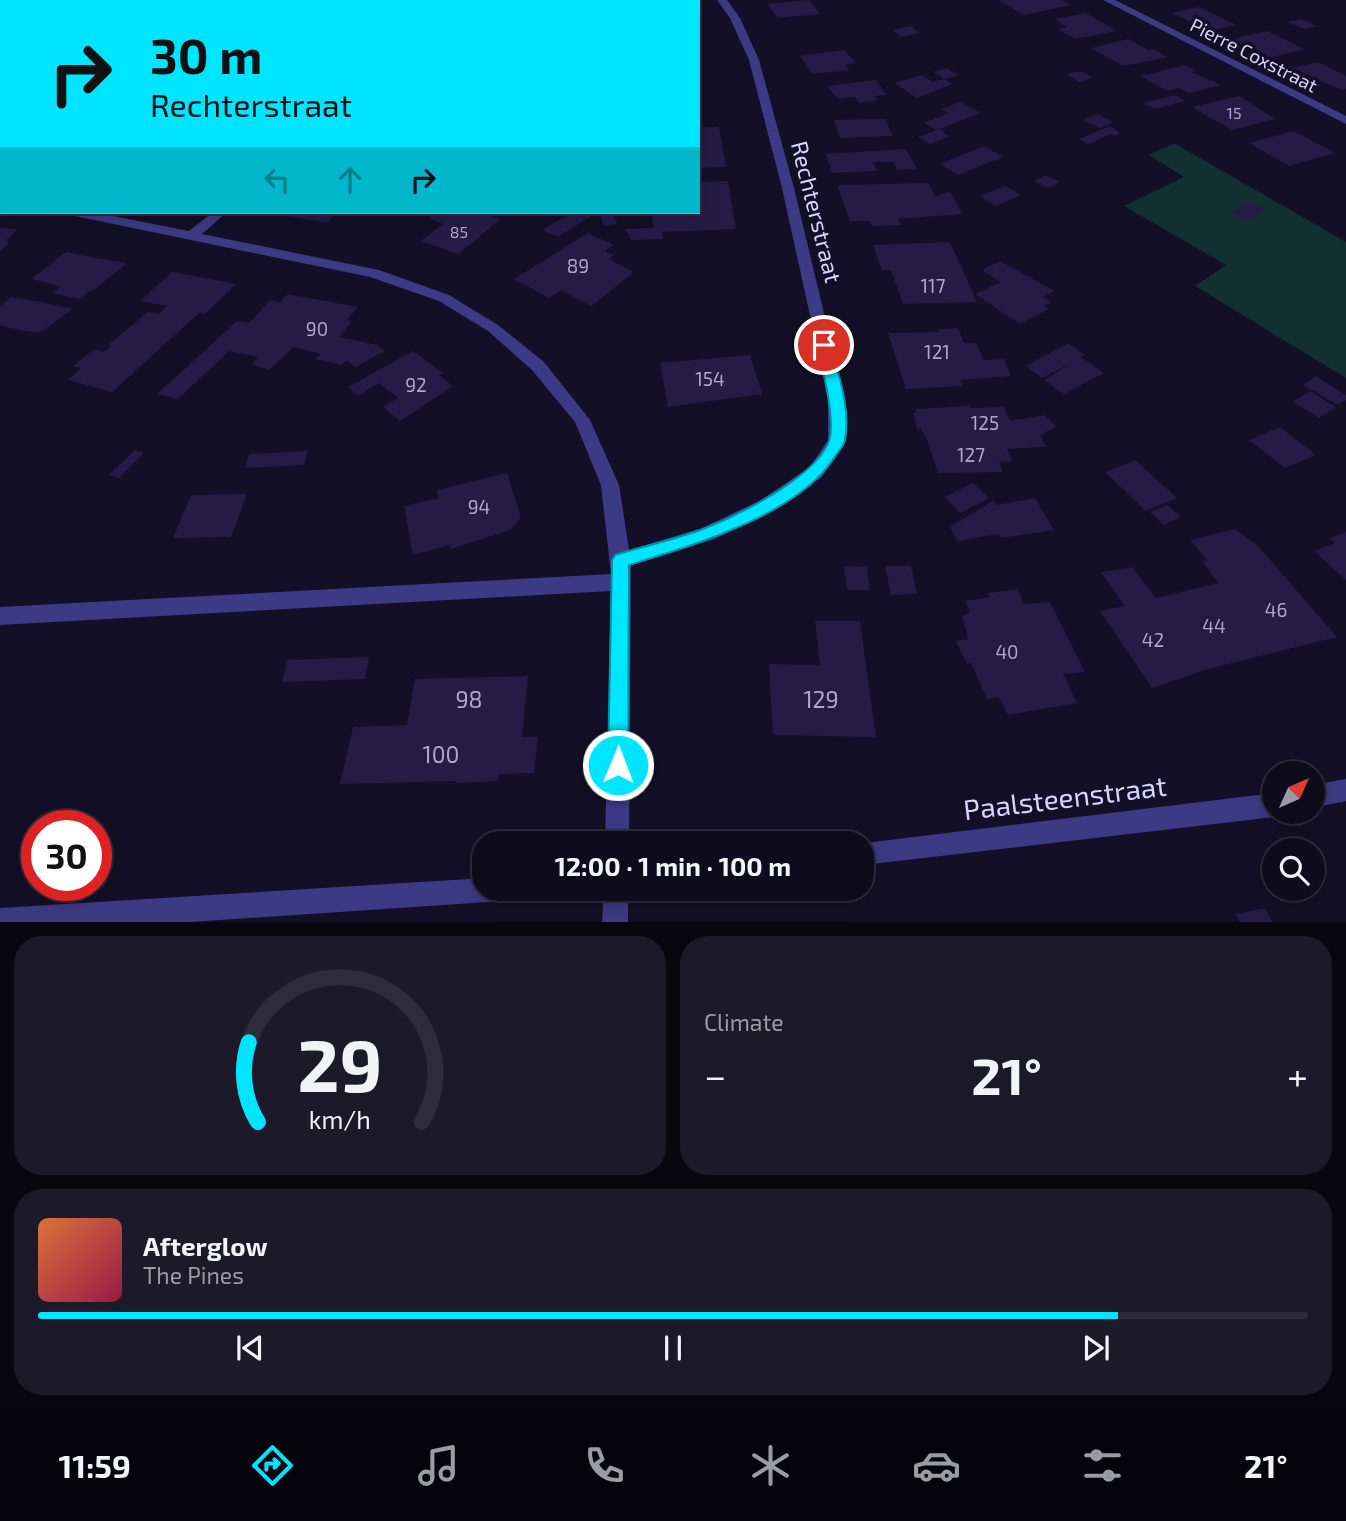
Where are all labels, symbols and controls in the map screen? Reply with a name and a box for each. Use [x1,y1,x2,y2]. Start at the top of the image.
street label: Pierre Coxstraat [1187,13,1322,96]
text: 30 m [150,25,262,84]
icon: right [35,28,126,119]
text: Rechterstraat [150,85,352,123]
house number: 15 [1227,103,1241,122]
street label: Rechterstraat [786,138,848,286]
icon: left [258,161,296,199]
icon: ahead [331,161,369,199]
icon: right [404,161,442,199]
house number: 85 [450,222,468,241]
house number: 89 [567,254,589,277]
house number: 117 [921,274,946,297]
pin [794,315,854,375]
house number: 90 [306,317,328,340]
icon: arrive [805,326,843,364]
house number: 121 [924,340,950,363]
house number: 154 [695,367,725,390]
house number: 92 [405,373,427,396]
house number: 125 [971,411,999,434]
house number: 127 [957,443,985,466]
house number: 94 [468,495,490,518]
house number: 46 [1265,598,1287,621]
house number: 44 [1202,614,1226,637]
house number: 42 [1142,628,1164,651]
house number: 40 [995,640,1019,663]
house number: 98 [455,685,483,713]
house number: 129 [803,685,839,713]
position arrow [581,728,655,802]
house number: 100 [423,740,459,768]
north arrow [1262,761,1325,824]
map controls [1262,761,1325,901]
street label: Paalsteenstraat [961,768,1168,826]
speed limit sign: 30 [21,810,112,901]
button: search [1262,838,1325,901]
text: 12:00 · 1 min · 100 m [555,850,791,881]
text: Climate [704,1008,784,1036]
text: 29 [297,1019,383,1107]
text: 21° [971,1043,1042,1105]
text: − [704,1052,726,1098]
text: + [1287,1052,1308,1098]
text: km/h [309,1103,371,1133]
text: Afterglow [143,1230,268,1261]
text: The Pines [143,1261,244,1289]
icon: previous [231,1329,269,1367]
icon: pause [654,1329,692,1367]
icon: next [1077,1329,1115,1367]
icon: directions [248,1441,297,1490]
icon: music [414,1441,463,1490]
icon: phone [580,1441,629,1490]
icon: climate [746,1441,795,1490]
icon: car [912,1441,961,1490]
icon: filters [1078,1441,1127,1490]
text: 11:59 [59,1446,131,1484]
text: 21° [1244,1446,1287,1484]

